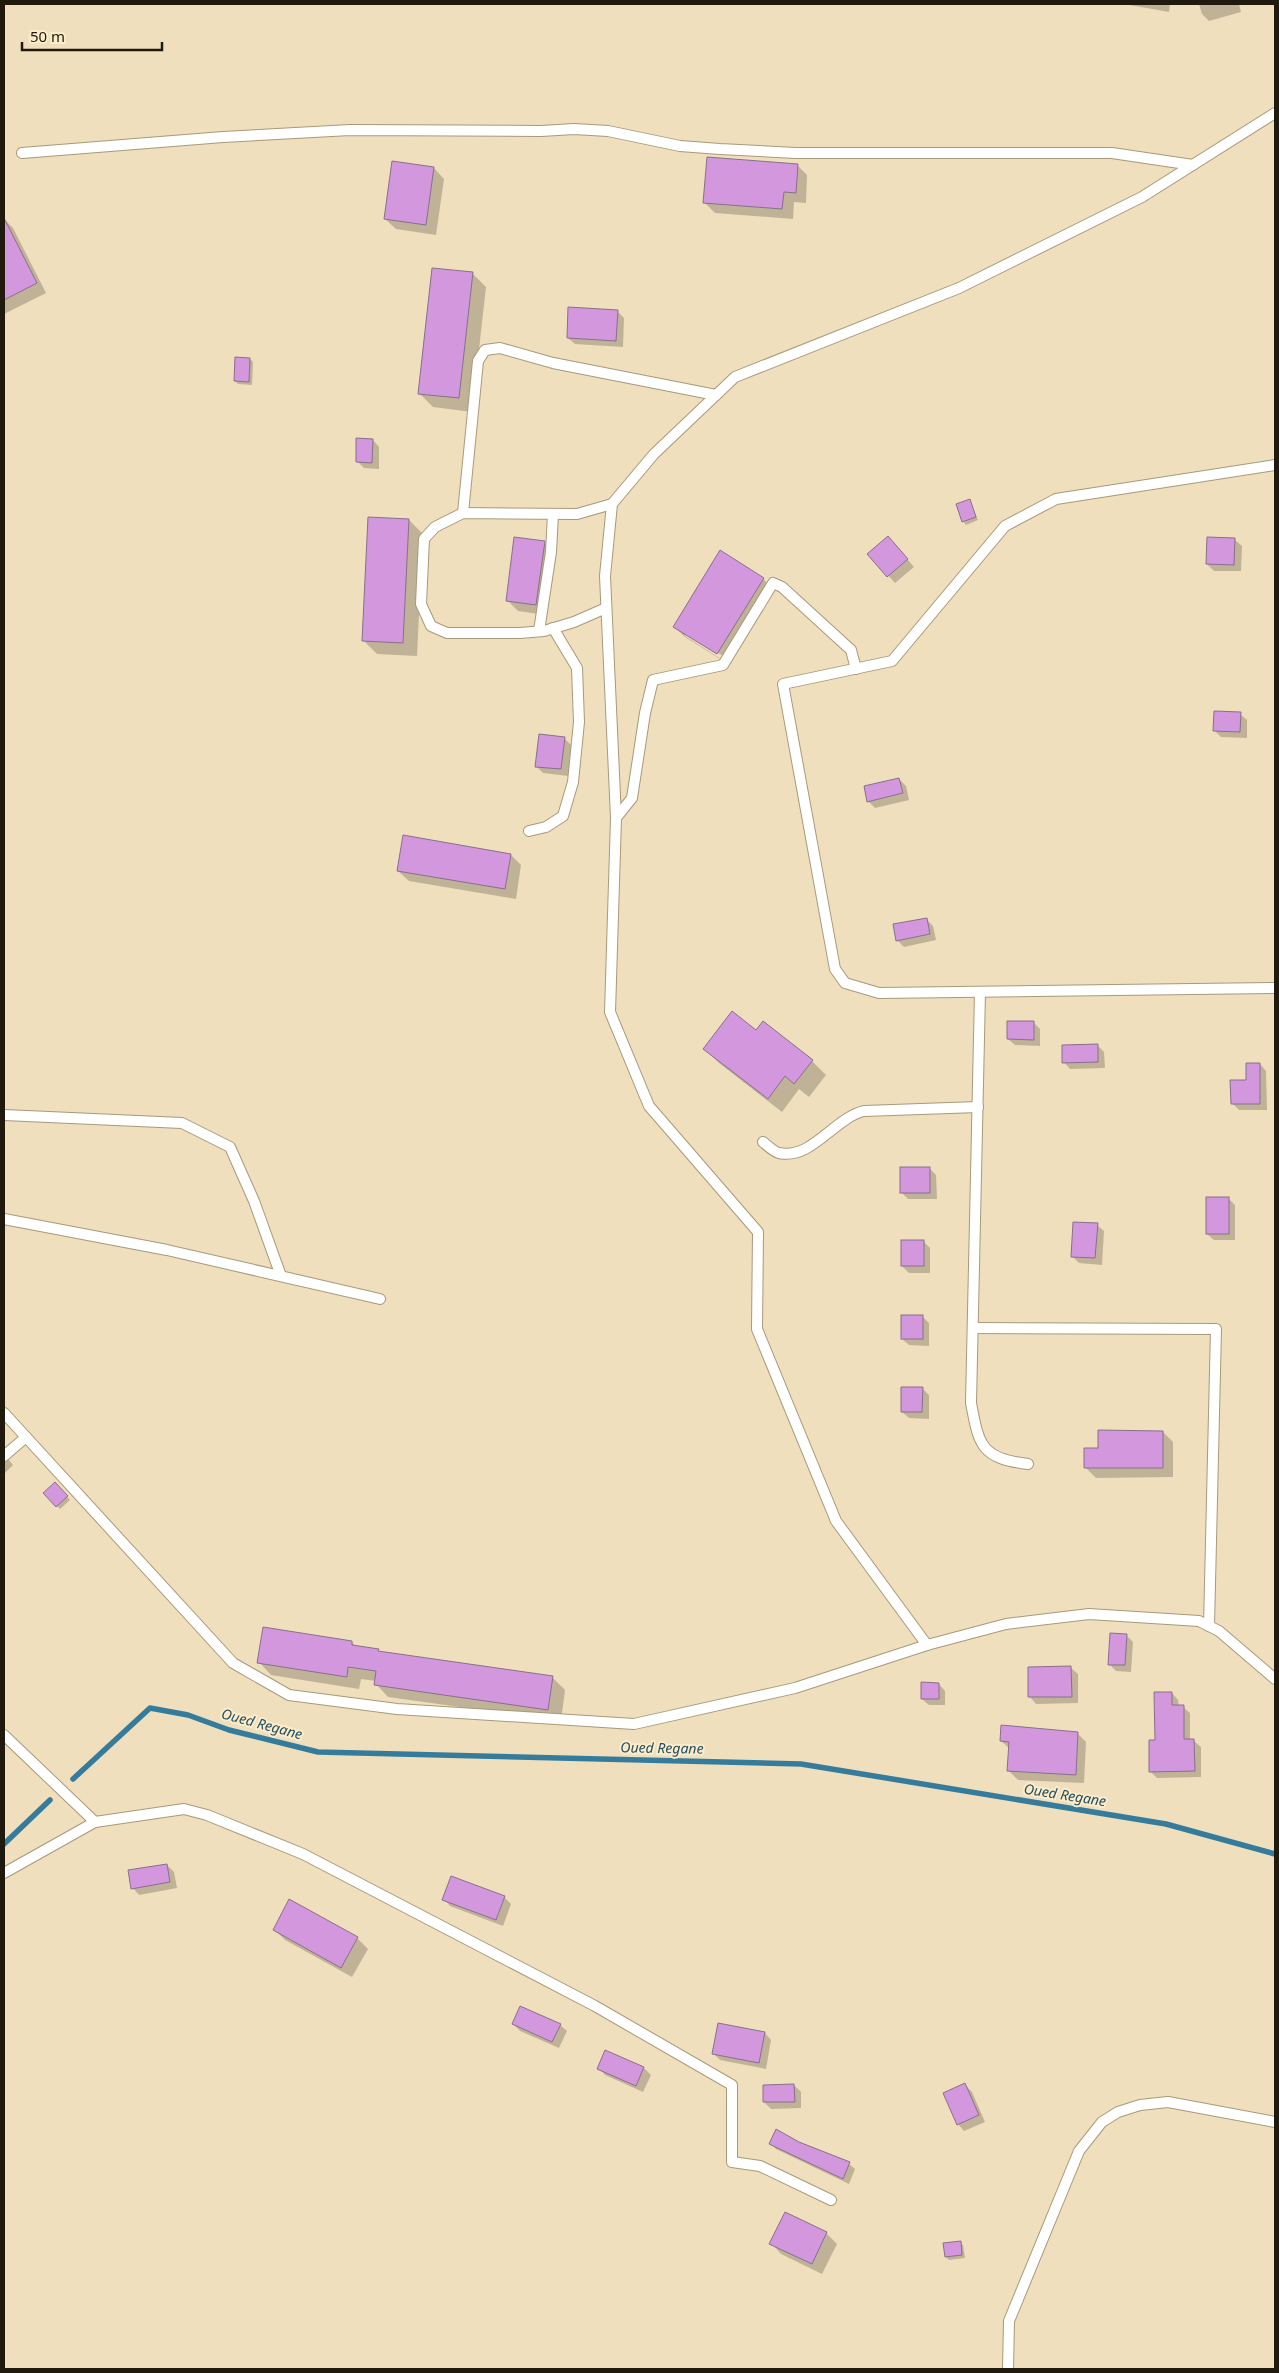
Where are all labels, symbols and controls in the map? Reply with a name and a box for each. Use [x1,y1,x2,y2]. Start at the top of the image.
scale bar [22,20,162,52]
text: 50 m [30,26,65,46]
water label: Oued Regane [220,1704,305,1743]
water label: Oued Regane [620,1737,704,1758]
water label: Oued Regane [1023,1779,1108,1810]

